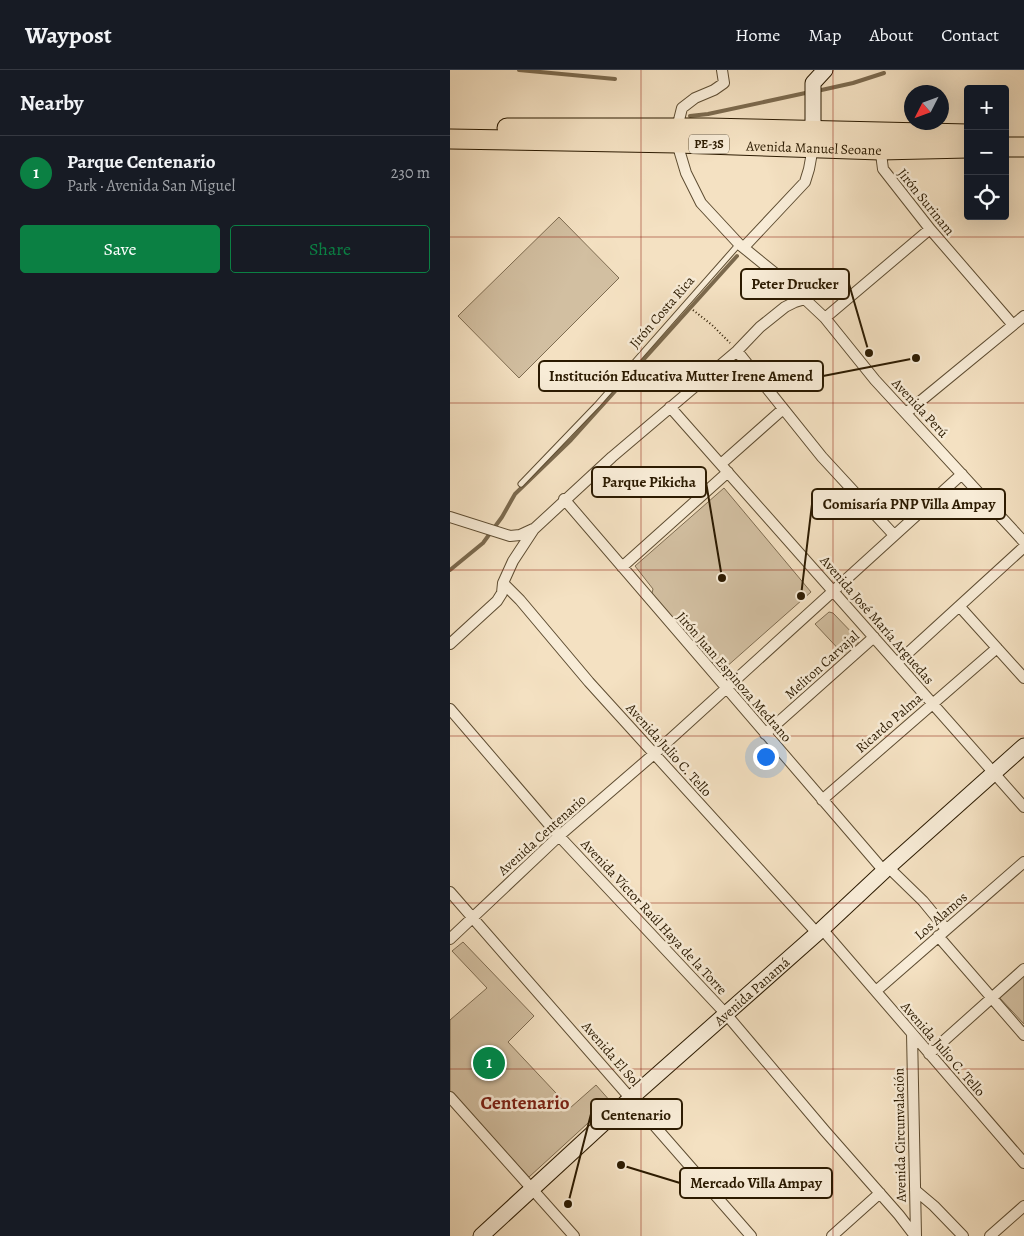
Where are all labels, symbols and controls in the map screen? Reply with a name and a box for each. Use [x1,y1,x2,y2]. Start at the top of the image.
text: Waypost [25,19,112,51]
text: Home [735,23,780,47]
text: Map [808,23,841,47]
text: About [869,23,913,47]
text: Contact [941,23,999,47]
north arrow [904,85,949,130]
map controls [964,85,1009,220]
button: + [964,85,1009,130]
text: Nearby [20,89,83,117]
button: − [964,130,1009,175]
road number: PE-3S [689,134,729,154]
street label: Avenida Manuel Seoane [745,136,882,160]
text: Parque Centenario [67,149,216,175]
text: 1 [33,162,39,184]
text: 230 m [391,162,430,184]
street label: Jirón Surinam [893,165,959,240]
text: Park · Avenida San Miguel [67,175,235,197]
button: locate [964,175,1009,220]
button: Save [20,225,220,273]
button: Share [230,225,430,273]
callout: Peter Drucker [741,269,849,299]
street label: Jirón Costa Rica [625,271,699,352]
text: Peter Drucker [751,274,839,294]
callout: Institución Educativa Mutter Irene Amend [539,361,823,391]
text: Institución Educativa Mutter Irene Amend [549,366,814,386]
street label: Avenida Perú [887,373,953,442]
callout: Parque Pikicha [592,467,706,497]
text: Parque Pikicha [602,472,697,492]
callout: Comisaría PNP Villa Ampay [812,489,1005,519]
text: Comisaría PNP Villa Ampay [823,494,996,514]
street label: Avenida José María Arguedas [815,551,938,688]
street label: Jirón Juan Espinoza Medrano [672,608,796,746]
street label: Meliton Carvajal [781,626,864,704]
street label: Ricardo Palma [852,688,927,757]
street label: Avenida Julio C. Tello [621,698,716,801]
your location [753,744,779,770]
street label: Avenida Centenario [493,790,590,880]
street label: Avenida Víctor Raúl Haya de la Torre [576,834,731,999]
street label: Los Alamos [910,888,972,944]
street label: Avenida Panamá [709,952,794,1030]
street label: Avenida Julio C. Tello [896,997,990,1100]
street label: Avenida El Sol [577,1017,645,1091]
pin: 1 [473,1044,505,1082]
street label: Avenida Circunvalación [889,1067,911,1203]
district label: Centenario [481,1090,570,1116]
callout: Centenario [591,1099,682,1129]
text: Centenario [601,1105,671,1125]
callout: Mercado Villa Ampay [680,1168,832,1198]
text: Mercado Villa Ampay [690,1173,823,1193]

